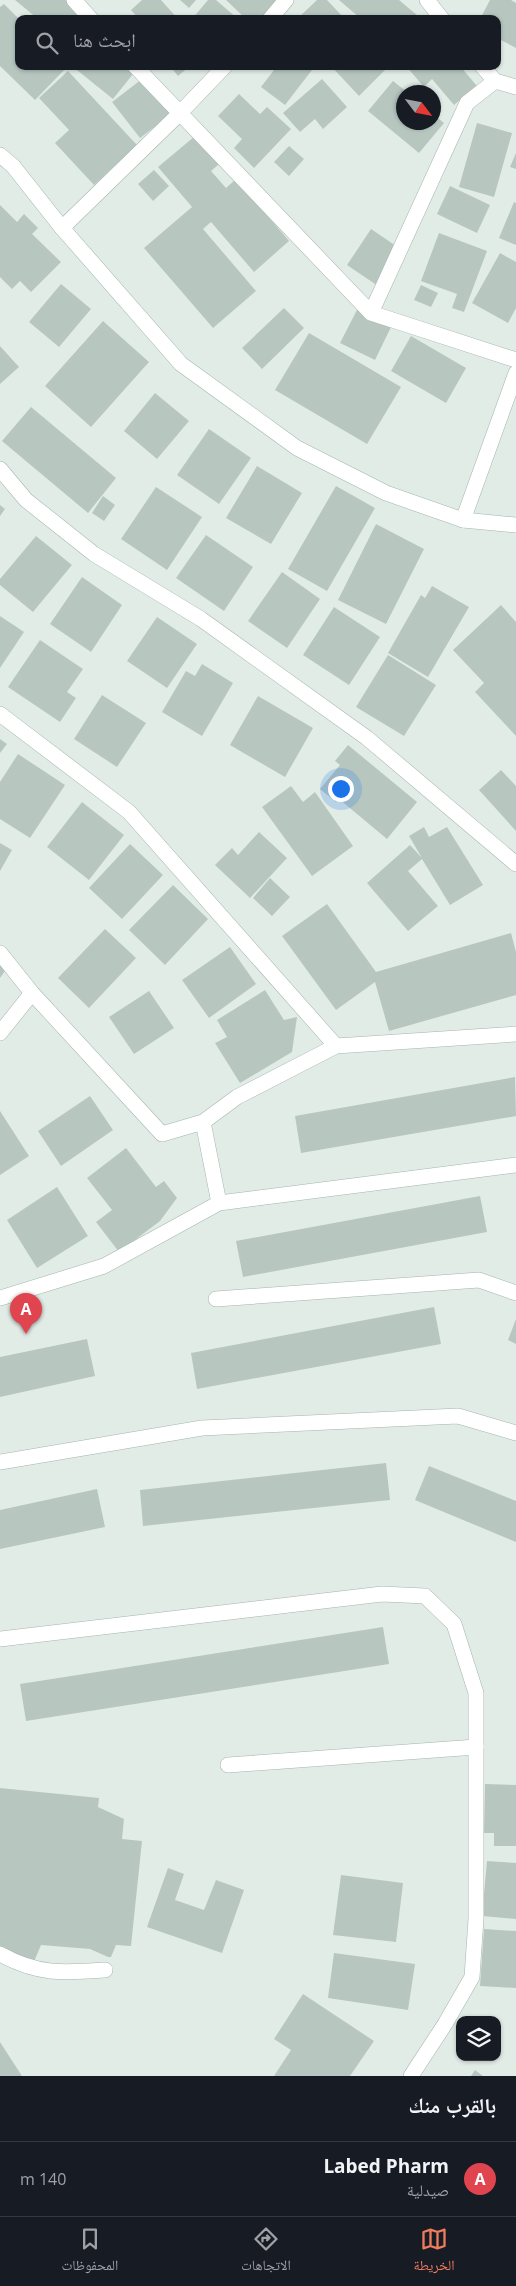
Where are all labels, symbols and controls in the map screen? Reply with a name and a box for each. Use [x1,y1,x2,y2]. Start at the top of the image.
search box [15,15,501,70]
text: ابحث هنا [73,27,136,53]
icon: search [33,29,61,57]
north arrow [396,85,441,130]
your location [328,776,354,802]
pin: A [10,1293,42,1334]
map controls [456,2016,501,2061]
button: layers [456,2016,501,2061]
text: بالقرب منك [409,2091,496,2119]
text: Labed Pharm [323,2153,449,2179]
text: 140 m [20,2168,66,2190]
text: A [474,2168,486,2190]
text: صيدلية [407,2179,449,2201]
tab: المحفوظات [61,2225,118,2279]
tab: الاتجاهات [241,2225,291,2279]
tab: الخريطة [413,2225,455,2279]

